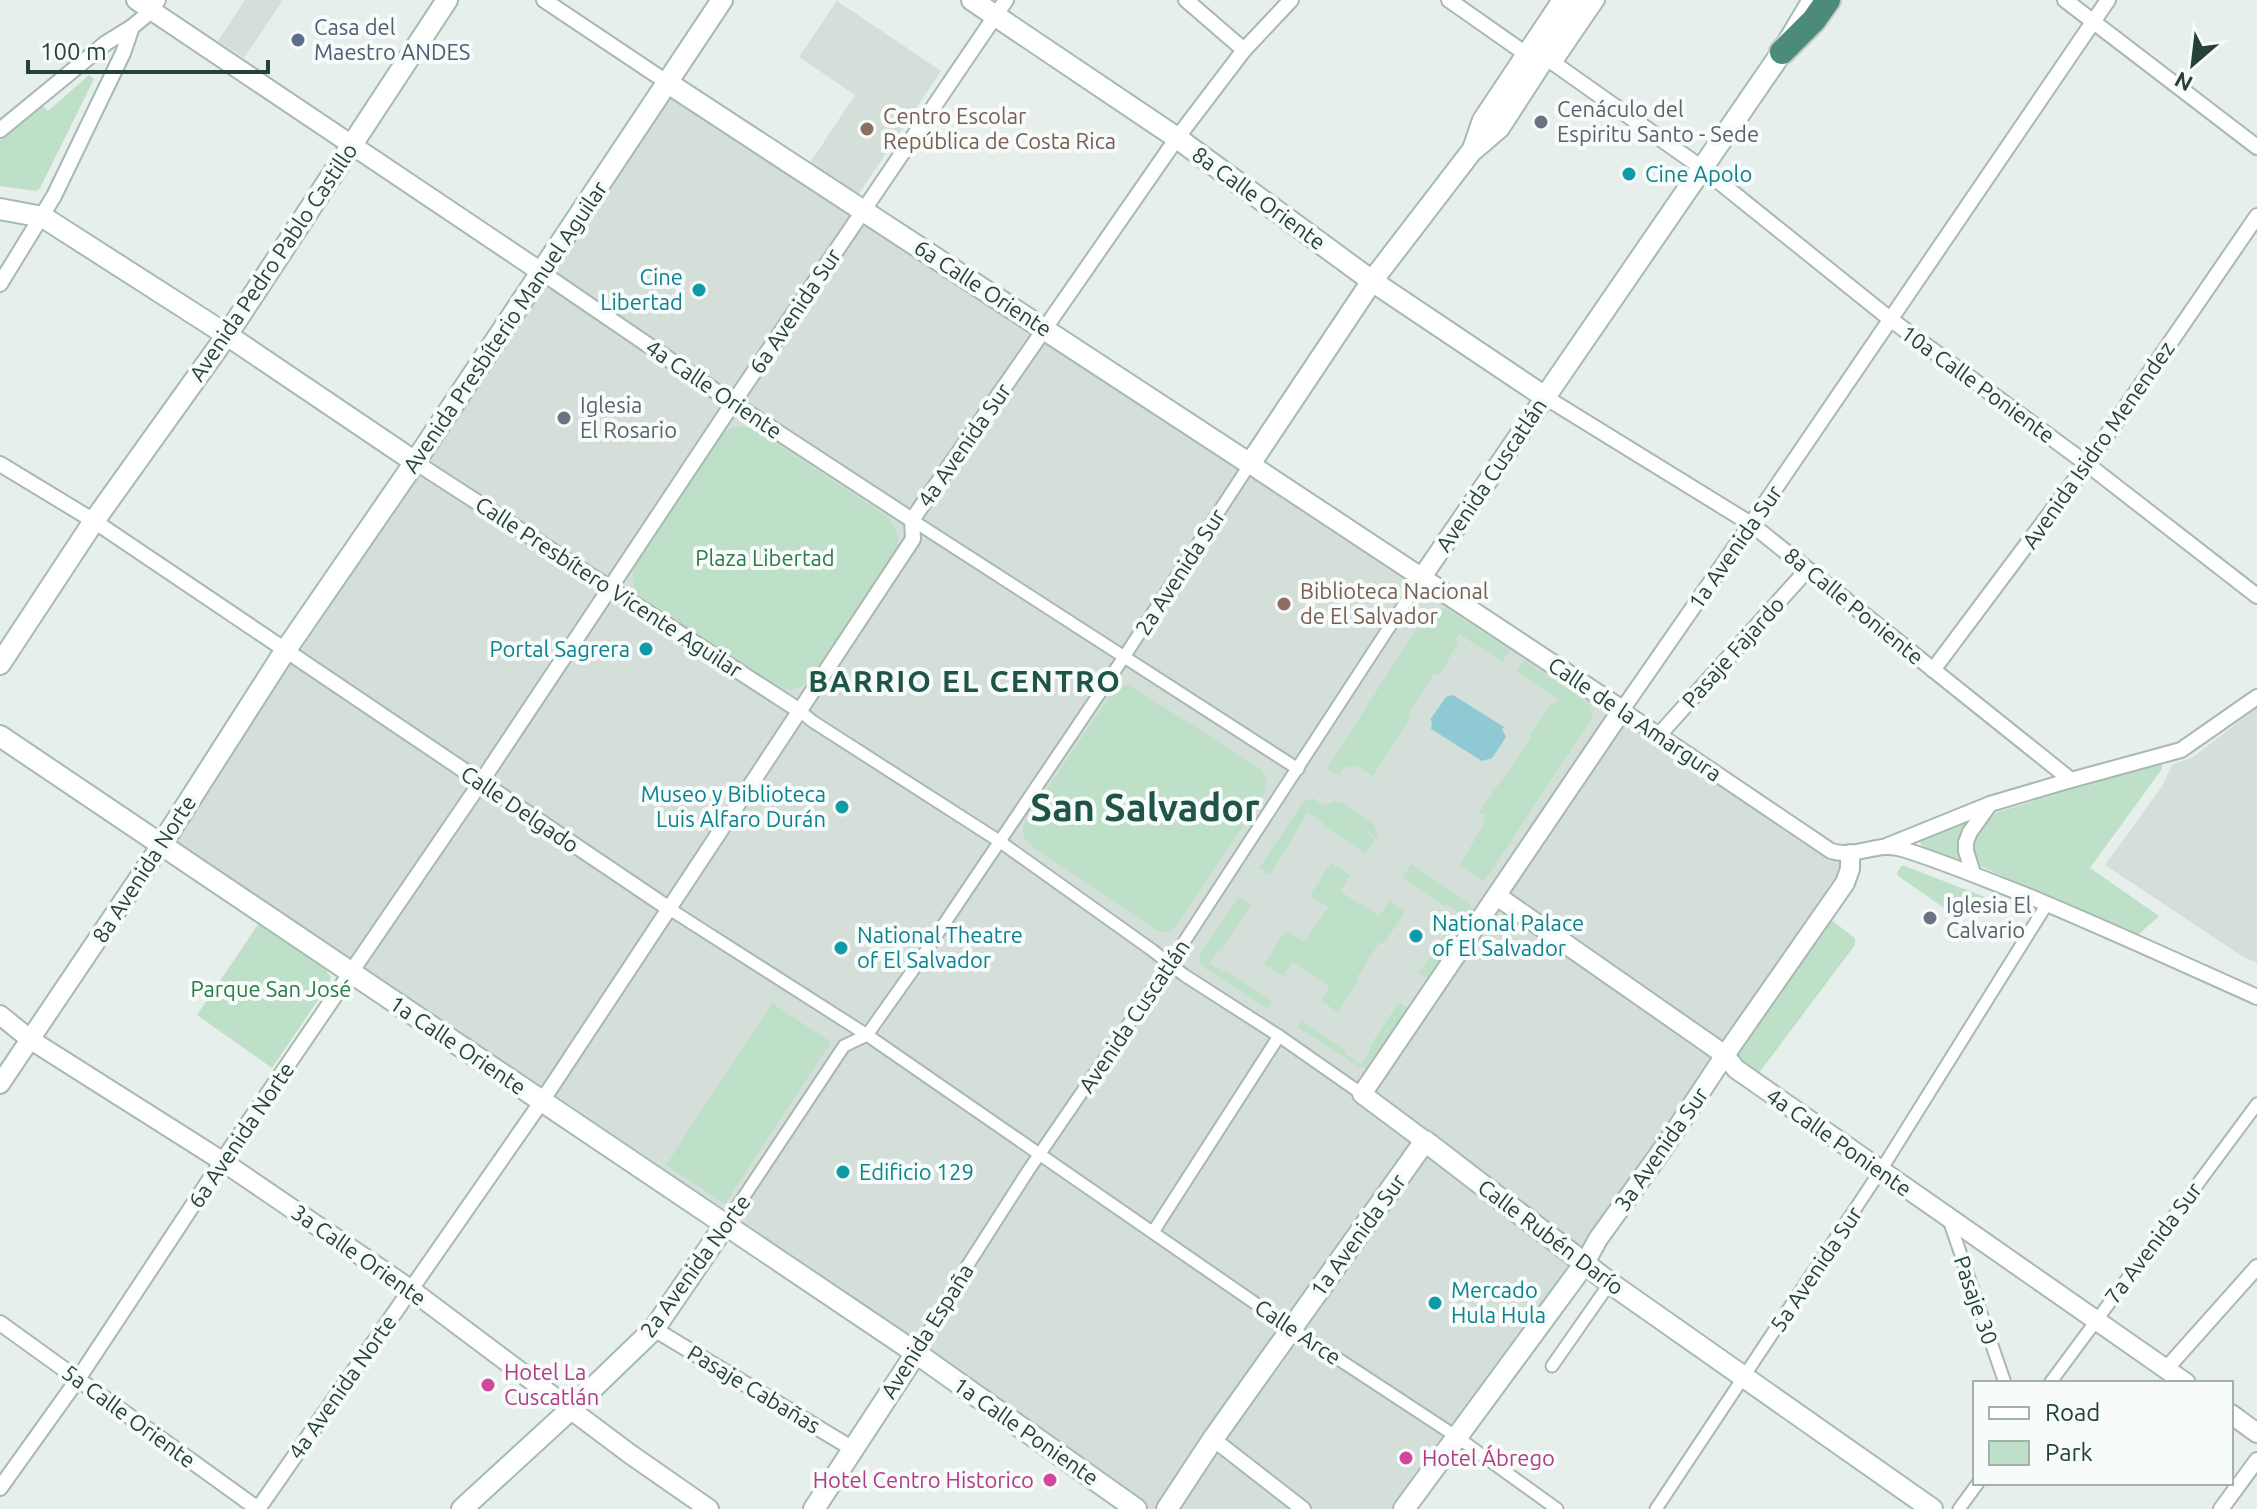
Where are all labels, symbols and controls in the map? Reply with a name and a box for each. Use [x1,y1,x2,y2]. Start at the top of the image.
place label: Casa del Maestro ANDES [314,14,470,64]
scale bar [28,24,268,74]
north arrow [2153,24,2233,104]
marker: Casa del Maestro ANDES [289,31,307,49]
text: 100 m [40,38,107,65]
text: N [2170,67,2196,97]
place label: Cenáculo del Espiritu Santo - Sede [1557,96,1759,146]
place label: Centro Escolar República de Costa Rica [883,103,1116,153]
marker: Cenáculo del Espiritu Santo - Sede [1532,113,1550,131]
marker: Centro Escolar República de Costa Rica [858,120,876,138]
street label: Avenida Pedro Pablo Castillo [184,138,362,385]
street label: 8a Calle Oriente [1188,141,1331,254]
place label: Cine Apolo [1645,161,1752,186]
marker: Cine Apolo [1620,165,1638,183]
street label: Avenida Presbíterio Manuel Aguilar [397,176,612,477]
street label: 6a Calle Oriente [910,234,1057,341]
street label: 6a Avenida Sur [744,243,846,378]
place label: Cine Libertad [600,264,683,314]
marker: Cine Libertad [690,281,708,299]
street label: 10a Calle Poniente [1897,319,2060,448]
street label: 4a Calle Oriente [642,334,787,443]
street label: Avenida Isidro Menendez [2016,336,2179,553]
street label: 4a Avenida Sur [912,378,1016,511]
place label: Iglesia El Rosario [580,392,677,442]
street label: Avenida Cuscatlán [1430,393,1551,556]
marker: Iglesia El Rosario [555,409,573,427]
street label: 1a Avenida Sur [1683,480,1787,613]
street label: Calle Presbítero Vicente Aguilar [471,491,748,683]
street label: 2a Avenida Sur [1130,504,1230,639]
street label: 8a Calle Poniente [1780,542,1929,669]
park label: Plaza Libertad [695,545,835,570]
place label: Biblioteca Nacional de El Salvador [1300,578,1489,628]
street label: Pasaje Fajardo [1676,591,1789,712]
marker: Biblioteca Nacional de El Salvador [1275,595,1293,613]
place label: Portal Sagrera [490,636,630,661]
marker: Portal Sagrera [637,640,655,658]
street label: Calle de la Amargura [1544,651,1727,786]
district label: BARRIO EL CENTRO [808,664,1122,698]
street label: Calle Delgado [457,760,584,857]
place label: Museo y Biblioteca Luis Alfaro Durán [641,781,826,831]
district label: San Salvador [1030,786,1260,828]
street label: 8a Avenida Norte [87,790,200,947]
marker: Museo y Biblioteca Luis Alfaro Durán [833,798,851,816]
place label: Iglesia El Calvario [1946,892,2032,942]
marker: Iglesia El Calvario [1921,909,1939,927]
place label: National Palace of El Salvador [1432,910,1584,960]
place label: National Theatre of El Salvador [857,922,1023,972]
marker: National Palace of El Salvador [1407,927,1425,945]
street label: Avenida Cuscatlán [1073,934,1194,1097]
marker: National Theatre of El Salvador [832,939,850,957]
park label: Parque San José [190,976,352,1001]
street label: 1a Calle Oriente [386,990,531,1099]
street label: 6a Avenida Norte [183,1057,299,1212]
street label: 3a Avenida Sur [1609,1082,1713,1215]
street label: 4a Calle Poniente [1762,1082,1917,1201]
place label: Edificio 129 [859,1159,974,1184]
marker: Edificio 129 [834,1163,852,1181]
street label: 1a Avenida Sur [1305,1168,1411,1301]
street label: Calle Rubén Darío [1474,1174,1629,1299]
street label: 7a Avenida Sur [2099,1177,2207,1308]
street label: 2a Avenida Norte [634,1189,755,1342]
street label: 3a Calle Oriente [287,1199,431,1310]
street label: 5a Avenida Sur [1765,1201,1867,1336]
street label: Pasaje 30 [1950,1252,2003,1348]
street label: Avenida España [875,1259,978,1403]
place label: Mercado Hula Hula [1451,1277,1546,1327]
street label: Calle Arce [1250,1294,1346,1369]
marker: Mercado Hula Hula [1426,1294,1444,1312]
street label: 4a Avenida Norte [282,1310,401,1464]
street label: Pasaje Cabañas [683,1339,825,1438]
street label: 5a Calle Oriente [58,1359,201,1472]
place label: Hotel La Cuscatlán [504,1359,599,1409]
street label: 1a Calle Poniente [949,1371,1104,1490]
marker: Hotel La Cuscatlán [479,1376,497,1394]
legend [1973,1381,2233,1485]
text: Road [2045,1399,2100,1426]
text: Park [2045,1439,2093,1466]
place label: Hotel Ábrego [1422,1444,1555,1470]
marker: Hotel Ábrego [1397,1449,1415,1467]
place label: Hotel Centro Historico [813,1467,1034,1492]
marker: Hotel Centro Historico [1041,1471,1059,1489]

